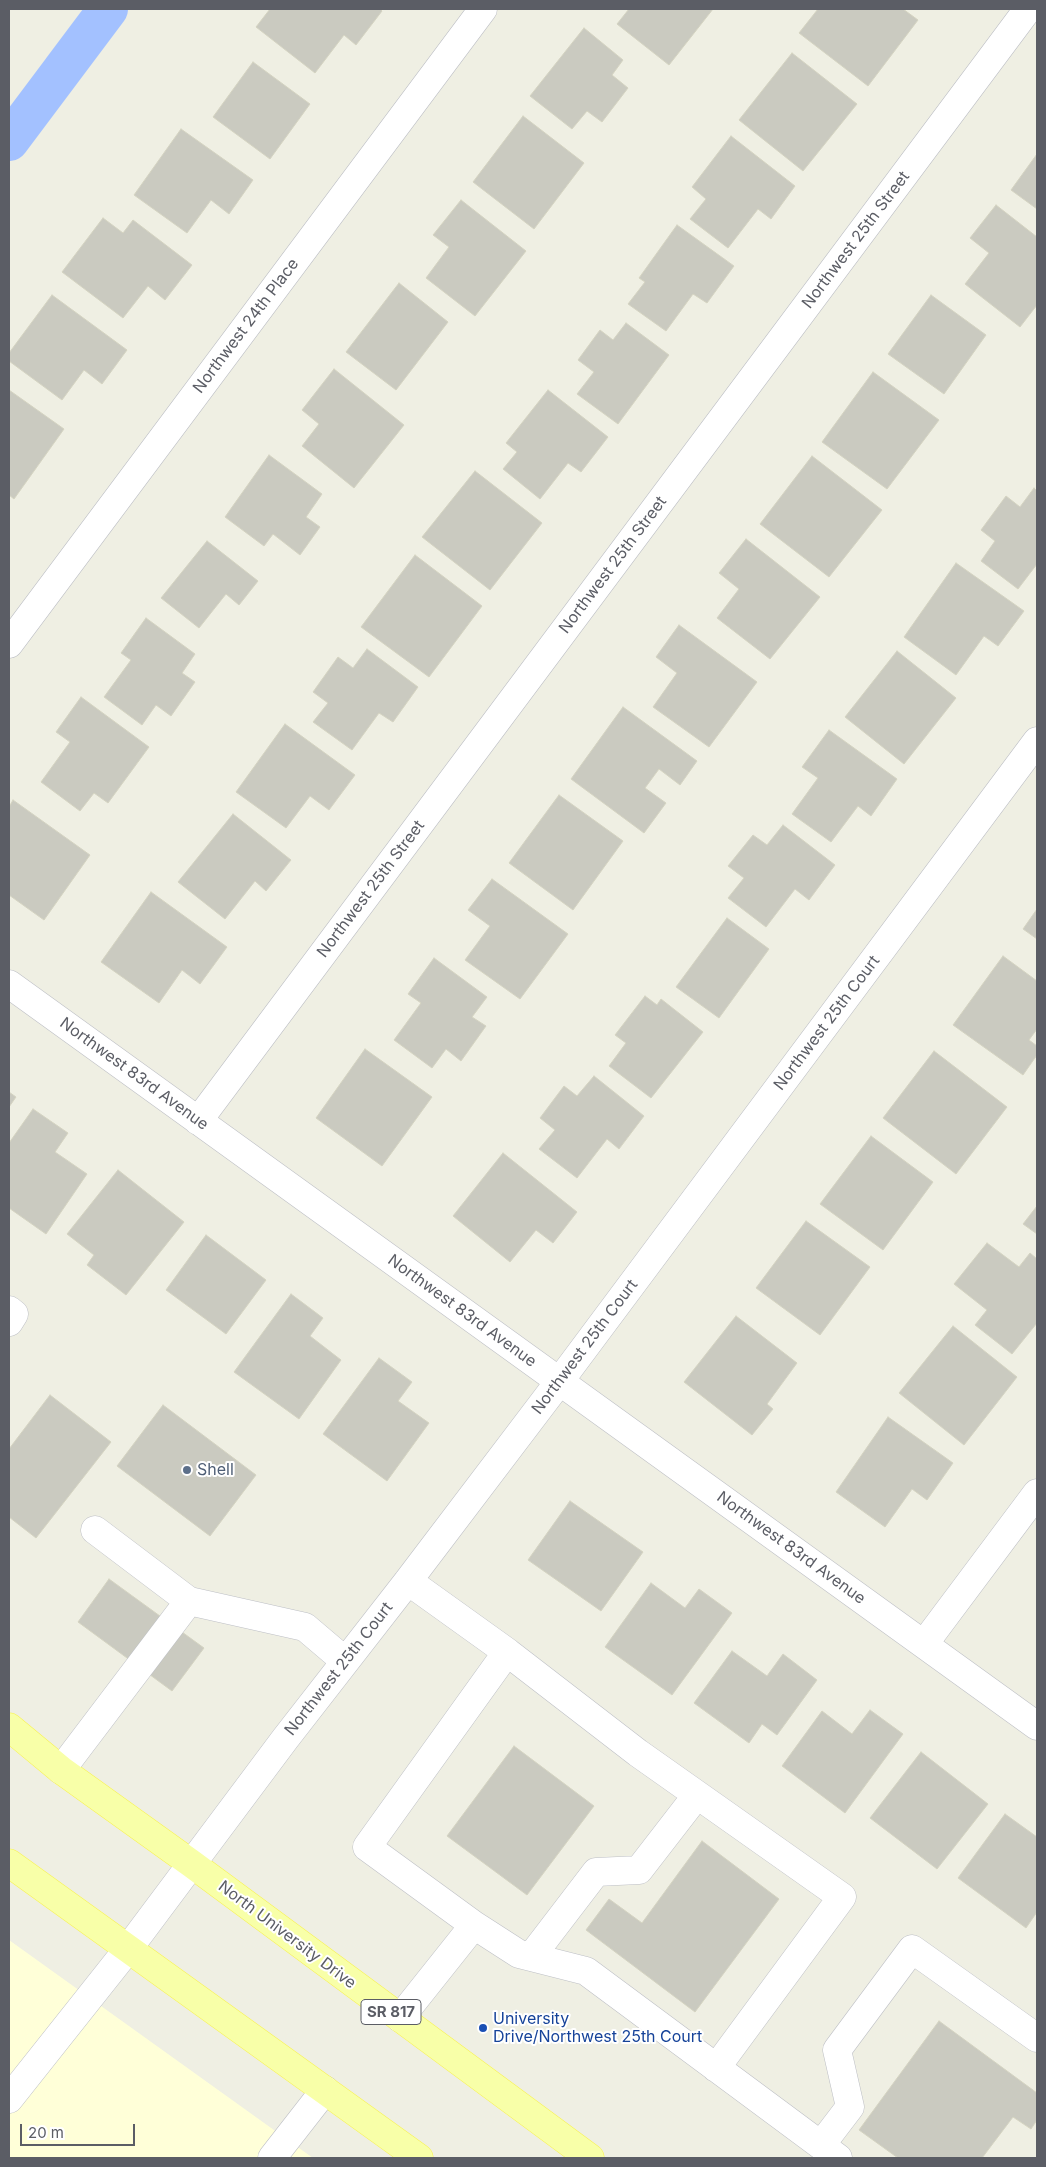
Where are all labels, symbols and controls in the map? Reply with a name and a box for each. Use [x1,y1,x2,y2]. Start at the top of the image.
street label: Northwest 25th Street [798,168,914,312]
street label: Northwest 24th Place [189,255,303,397]
street label: Northwest 25th Street [555,493,671,637]
street label: Northwest 25th Street [313,817,429,961]
street label: Northwest 25th Court [770,952,884,1094]
street label: Northwest 83rd Avenue [56,1014,212,1134]
street label: Northwest 83rd Avenue [384,1251,540,1371]
street label: Northwest 25th Court [528,1276,642,1418]
place label: Shell [197,1460,234,1480]
marker: Shell [181,1464,193,1476]
street label: Northwest 83rd Avenue [713,1488,869,1608]
street label: Northwest 25th Court [281,1599,397,1739]
street label: North University Drive [214,1877,360,1993]
road number: SR 817 [361,2000,421,2024]
place label: University Drive/Northwest 25th Court [493,2009,702,2047]
marker: University Drive/Northwest 25th Court [477,2022,489,2034]
scale bar [22,2114,138,2146]
text: 20 m [28,2123,64,2142]

